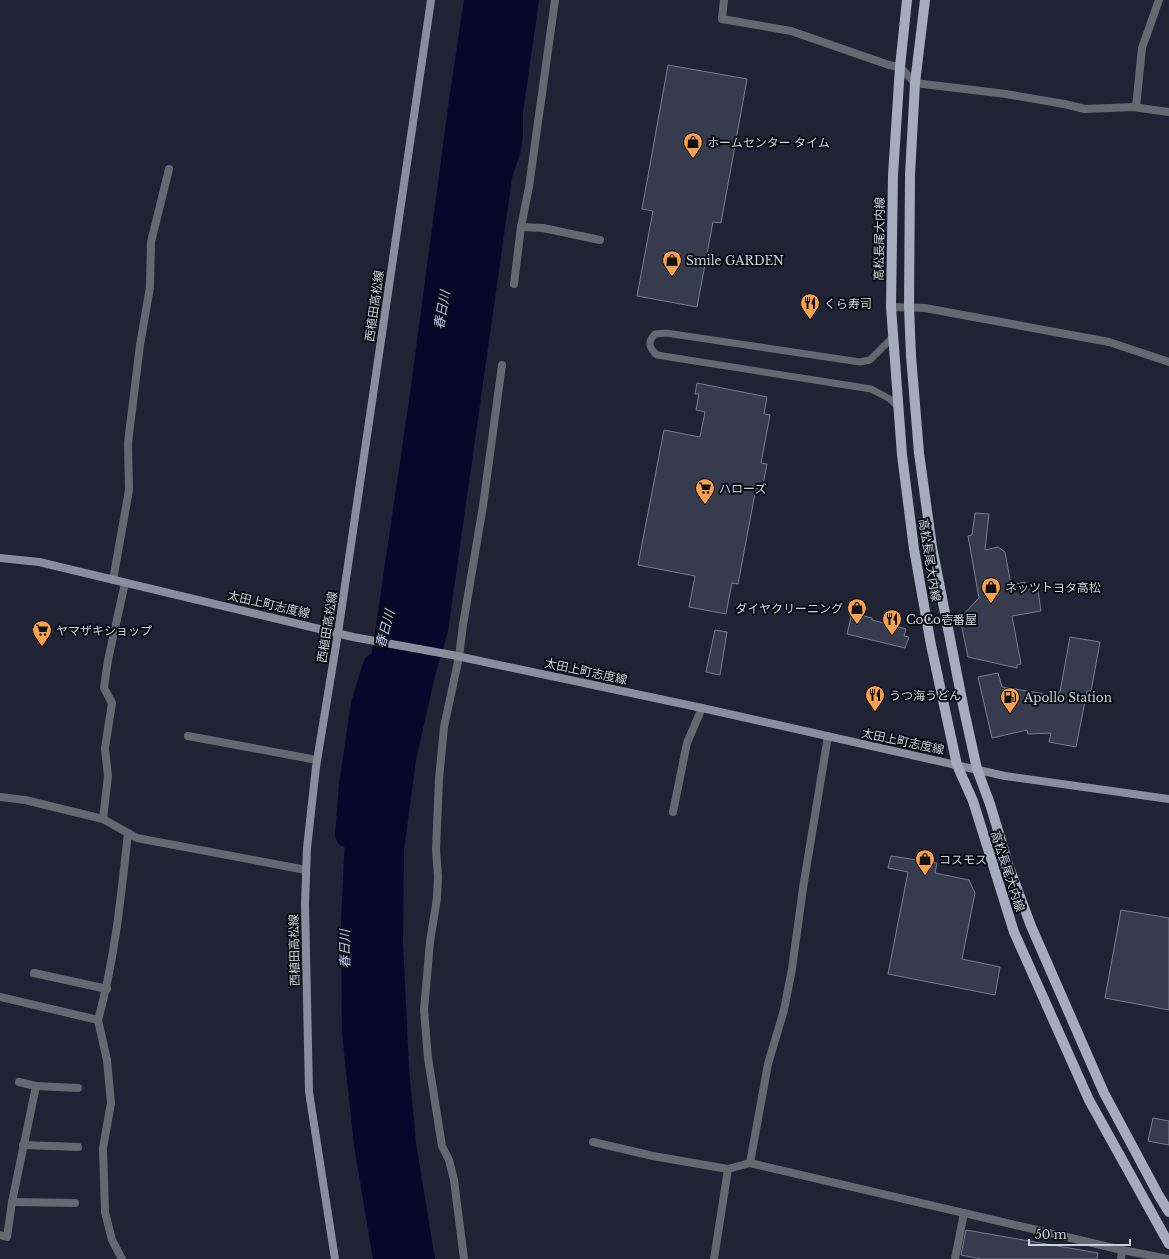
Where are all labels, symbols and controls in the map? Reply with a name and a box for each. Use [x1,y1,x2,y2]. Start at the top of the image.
shop icon: ホームセンター タイム [682,131,704,159]
place label: ホームセンター タイム [707,135,830,150]
street label: 高松長尾大内線 [871,197,887,281]
shop icon: Smile GARDEN [661,249,683,277]
place label: Smile GARDEN [686,253,784,268]
street label: 西植田高松線 [362,269,386,343]
water label: 春日川 [430,287,454,331]
restaurant icon: くら寿司 [799,292,821,320]
place label: くら寿司 [824,296,872,311]
supermarket icon: ハローズ [694,477,716,505]
place label: ハローズ [719,481,766,496]
street label: 高松長尾大内線 [916,517,944,603]
shop icon: ネッツトヨタ高松 [980,576,1002,604]
place label: ネッツトヨタ高松 [1005,580,1101,595]
street label: 太田上町志度線 [226,587,312,621]
street label: 西植田高松線 [314,590,340,664]
shop icon: ダイヤクリーニング [846,597,868,625]
place label: ダイヤクリーニング [735,601,843,616]
water label: 春日川 [372,606,399,650]
restaurant icon: CoCo壱番屋 [881,608,903,636]
place label: CoCo壱番屋 [906,612,977,627]
supermarket icon: ヤマザキショップ [31,619,53,647]
place label: ヤマザキショップ [56,623,152,638]
street label: 太田上町志度線 [543,655,629,687]
restaurant icon: うつ海うどん [864,684,886,712]
fuel station icon: Apollo Station [999,686,1021,714]
place label: うつ海うどん [889,688,961,703]
place label: Apollo Station [1023,690,1112,705]
street label: 太田上町志度線 [860,725,946,757]
street label: 高松長尾大内線 [988,829,1028,913]
shop icon: コスモス [914,848,936,876]
place label: コスモス [939,852,987,867]
street label: 西植田高松線 [286,914,302,986]
water label: 春日川 [336,927,354,969]
scale bar [1029,1221,1130,1247]
text: 50 m [1035,1227,1067,1242]

